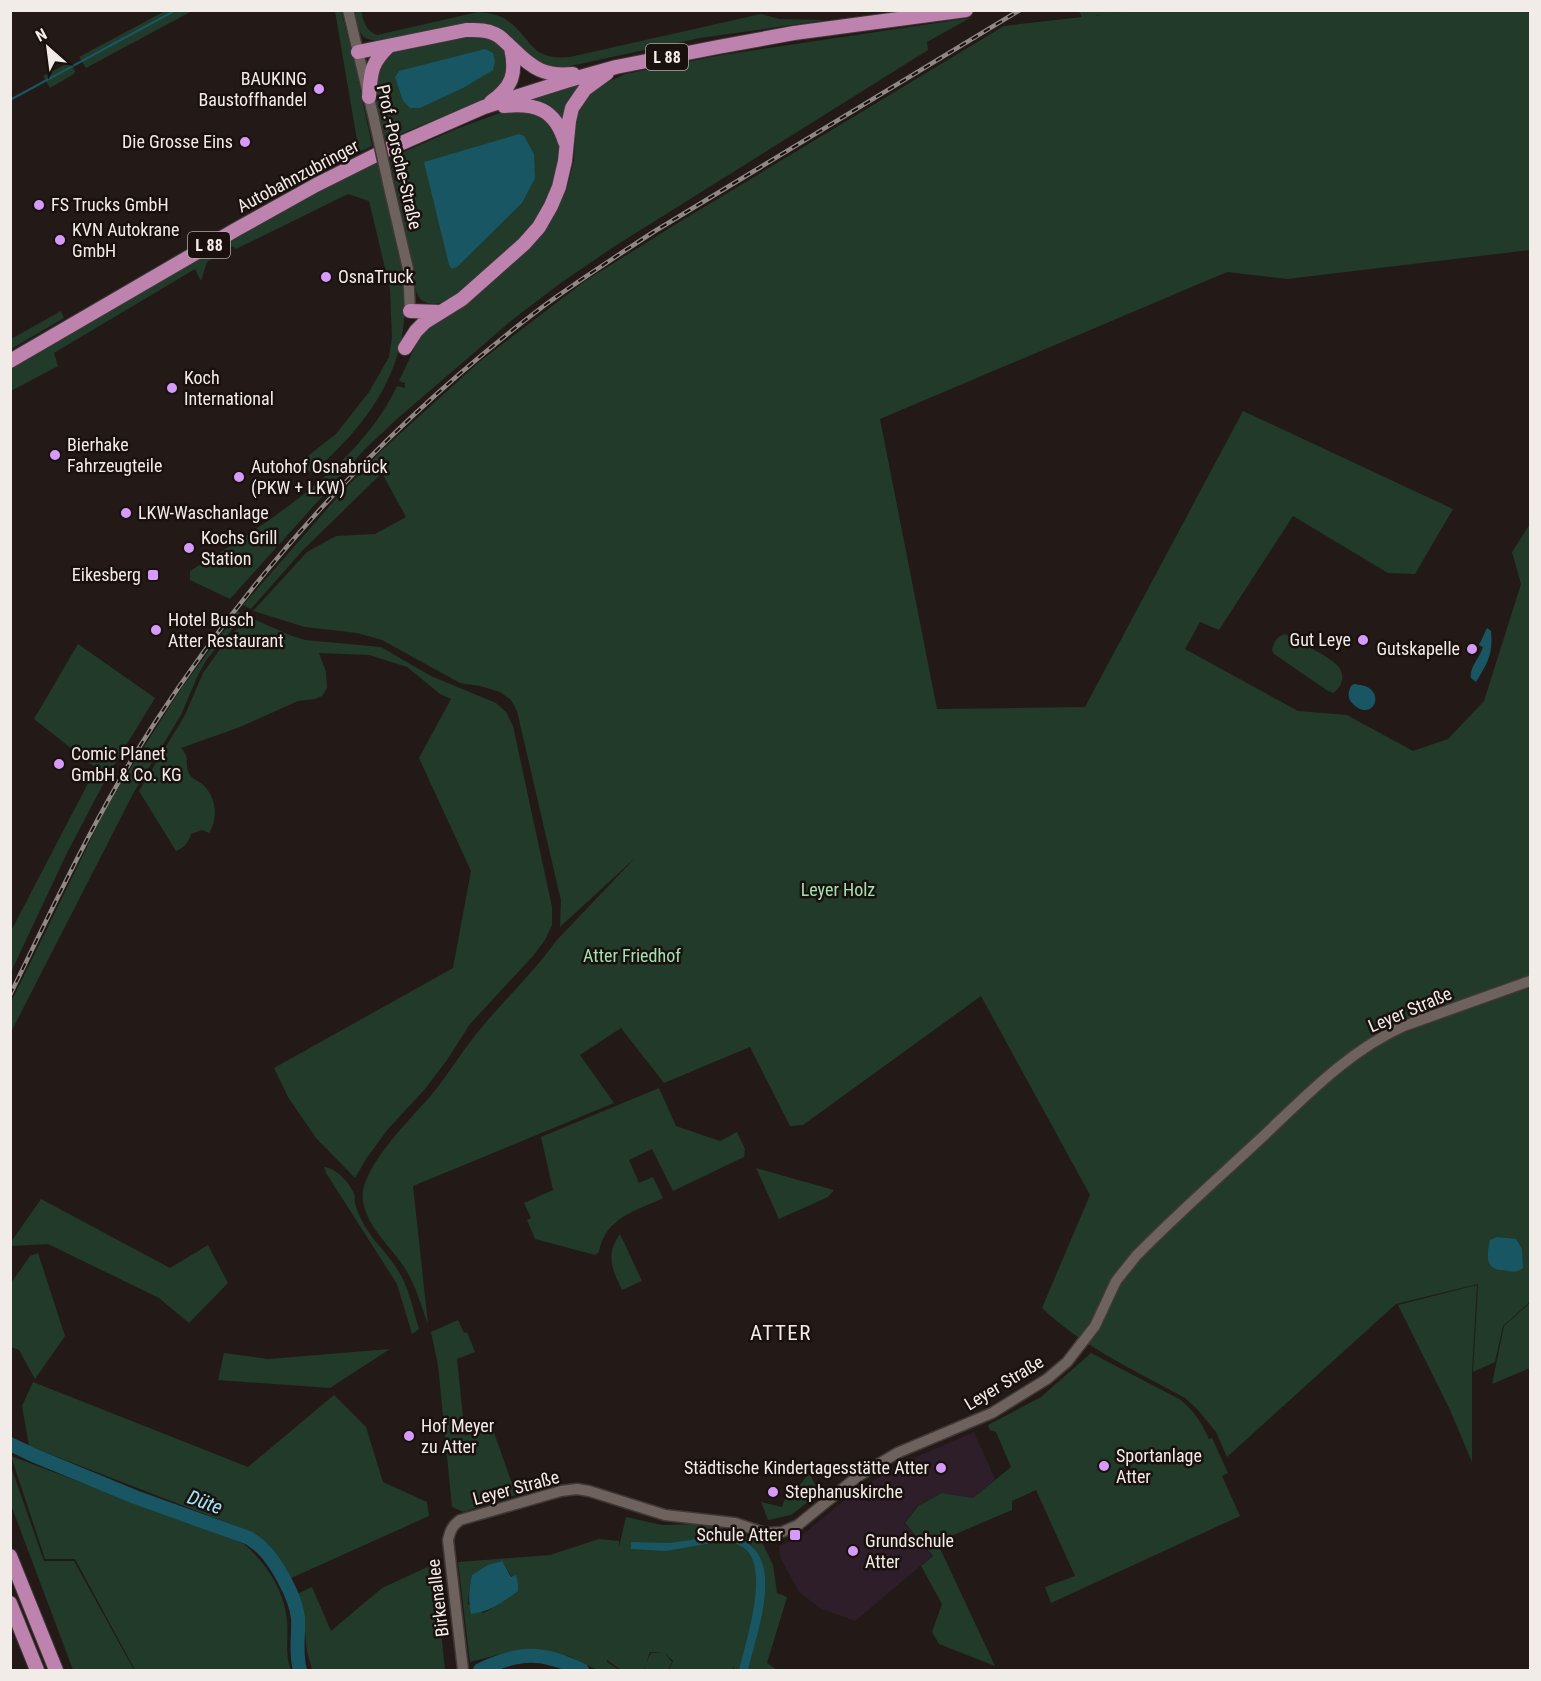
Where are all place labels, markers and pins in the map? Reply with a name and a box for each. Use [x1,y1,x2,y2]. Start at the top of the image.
place label: BAUKING Baustoffhandel [199,68,307,110]
marker: BAUKING Baustoffhandel [312,82,326,96]
place label: Die Grosse Eins [122,131,233,152]
marker: Die Grosse Eins [238,135,252,149]
place label: FS Trucks GmbH [51,194,169,215]
marker: FS Trucks GmbH [32,198,46,212]
place label: KVN Autokrane GmbH [72,219,179,261]
marker: KVN Autokrane GmbH [53,233,67,247]
place label: OsnaTruck [338,266,414,287]
marker: OsnaTruck [319,270,333,284]
place label: Koch International [184,367,274,409]
marker: Koch International [165,381,179,395]
place label: Bierhake Fahrzeugteile [67,434,162,476]
marker: Bierhake Fahrzeugteile [48,448,62,462]
place label: Autohof Osnabrück (PKW + LKW) [251,456,388,499]
marker: Autohof Osnabrück (PKW + LKW) [232,470,246,484]
place label: LKW-Waschanlage [138,502,269,523]
marker: LKW-Waschanlage [119,506,133,520]
place label: Kochs Grill Station [201,527,277,569]
marker: Kochs Grill Station [182,541,196,555]
place label: Eikesberg [72,564,141,585]
marker: Eikesberg [146,568,160,582]
place label: Hotel Busch Atter Restaurant [168,609,284,651]
marker: Hotel Busch Atter Restaurant [149,623,163,637]
place label: Gut Leye [1290,629,1351,650]
marker: Gut Leye [1356,633,1370,647]
place label: Gutskapelle [1376,638,1460,659]
marker: Gutskapelle [1465,642,1479,656]
place label: Comic Planet GmbH & Co. KG [71,743,182,785]
marker: Comic Planet GmbH & Co. KG [52,757,66,771]
place label: Hof Meyer zu Atter [421,1415,495,1457]
marker: Hof Meyer zu Atter [402,1429,416,1443]
place label: Sportanlage Atter [1116,1445,1202,1487]
place label: Städtische Kindertagesstätte Atter [684,1457,930,1478]
marker: Sportanlage Atter [1097,1459,1111,1473]
marker: Städtische Kindertagesstätte Atter [934,1461,948,1475]
place label: Stephanuskirche [785,1481,903,1502]
marker: Stephanuskirche [766,1485,780,1499]
place label: Schule Atter [696,1524,784,1545]
marker: Schule Atter [788,1528,802,1542]
place label: Grundschule Atter [865,1530,954,1572]
marker: Grundschule Atter [846,1544,860,1558]

